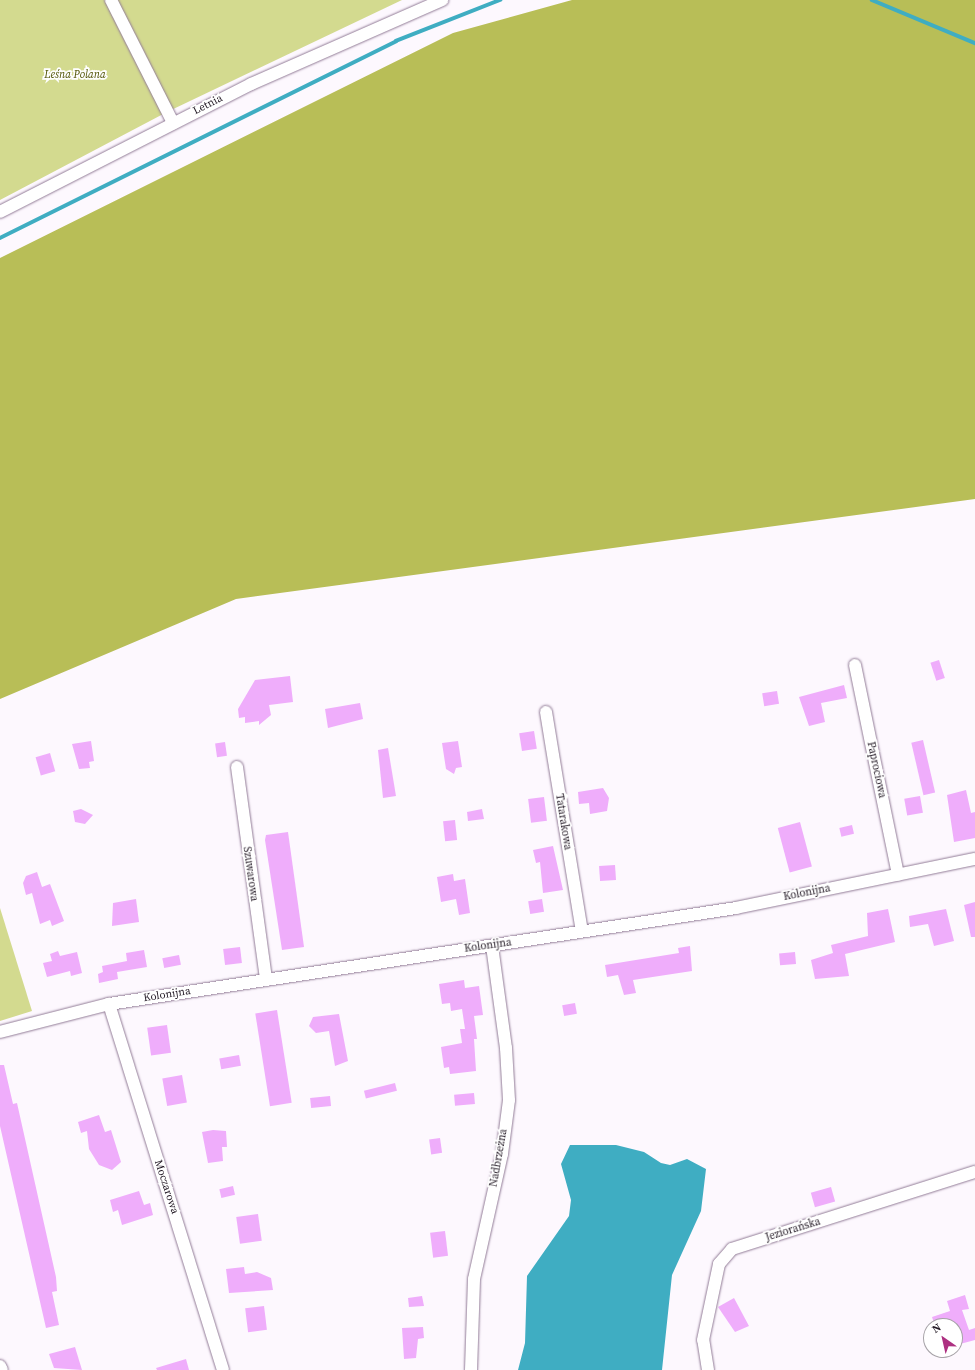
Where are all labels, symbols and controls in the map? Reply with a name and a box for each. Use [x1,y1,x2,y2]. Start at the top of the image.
park label: Leśna Polana [44,68,106,82]
street label: Letnia [191,92,225,118]
street label: Paprociowa [864,741,888,799]
street label: Tatarakowa [552,793,574,851]
street label: Szuwarowa [240,846,260,902]
street label: Kolonijna [782,882,832,904]
street label: Kolonijna [464,936,512,956]
street label: Kolonijna [142,985,192,1005]
street label: Nadbrzeżna [487,1128,511,1188]
street label: Moczarowa [151,1158,181,1216]
street label: Jeziorańska [764,1215,822,1245]
north arrow [923,1318,963,1358]
text: N [929,1320,944,1337]

